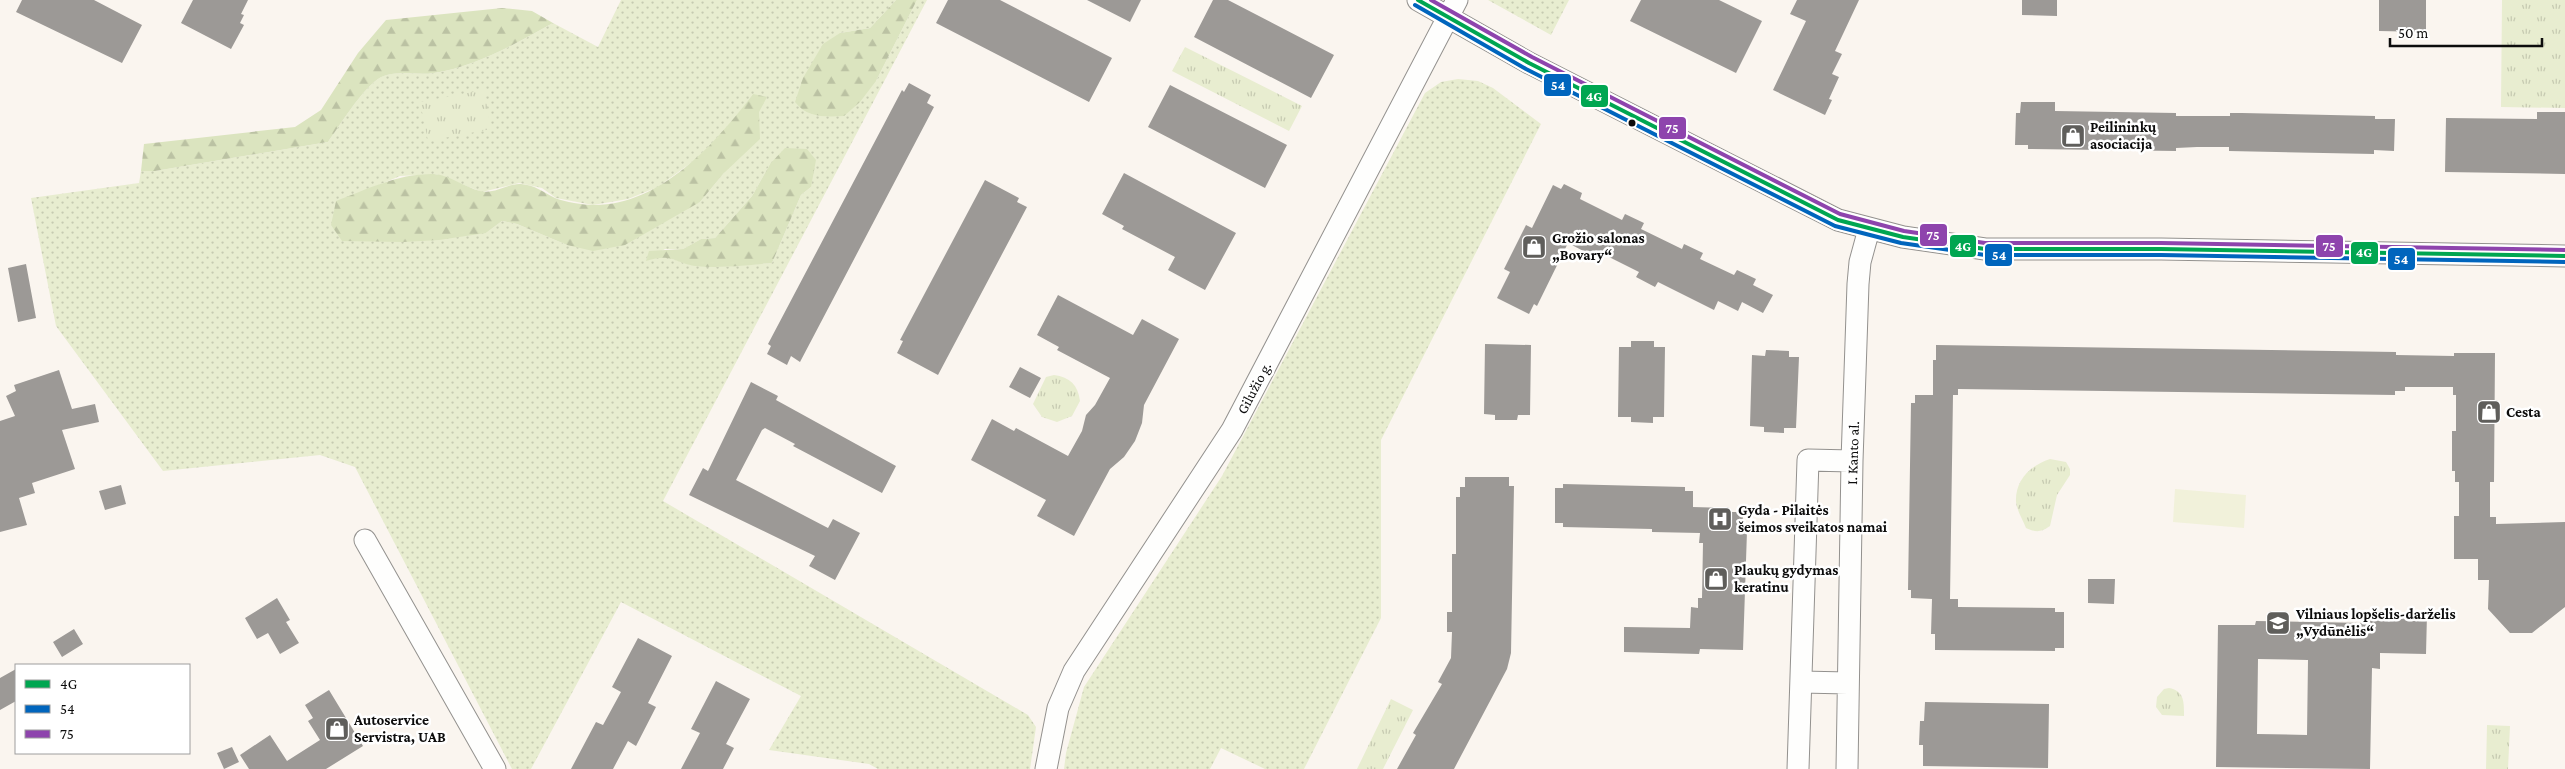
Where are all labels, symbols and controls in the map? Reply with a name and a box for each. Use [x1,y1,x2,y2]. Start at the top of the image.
scale bar [2390,15,2542,47]
text: 50 m [2398,25,2428,41]
line badge: 54 [1543,73,1572,97]
text: 54 [1551,77,1566,93]
line badge: 4G [1580,84,1609,108]
text: 4G [1586,88,1602,104]
line badge: 75 [1658,116,1687,140]
unlabelled marker [1627,118,1637,128]
place label: Peilininkų asociacija [2090,119,2157,153]
text: 75 [1665,120,1679,136]
shop icon: Peilininkų asociacija [2060,123,2086,149]
line badge: 75 [1919,223,1948,247]
text: 75 [1926,227,1940,243]
place label: Grožio salonas „Bovary“ [1552,230,1645,263]
shop icon: Grožio salonas „Bovary“ [1521,234,1547,260]
line badge: 4G [1949,234,1977,258]
line badge: 75 [2315,234,2344,258]
text: 4G [1955,238,1971,254]
text: 75 [2322,238,2336,254]
line badge: 4G [2350,241,2379,265]
line badge: 54 [1984,243,2013,267]
text: 4G [2356,244,2372,260]
text: 54 [1992,247,2007,263]
line badge: 54 [2387,247,2416,271]
text: 54 [2394,251,2409,267]
street label: Gilužio g. [1234,359,1275,417]
shop icon: Cesta [2476,399,2502,425]
place label: Cesta [2506,404,2541,420]
street label: I. Kanto al. [1844,421,1862,485]
place label: Gyda - Pilaitės šeimos sveikatos namai [1738,502,1888,535]
hospital icon: Gyda - Pilaitės šeimos sveikatos namai [1707,506,1733,532]
place label: Plaukų gydymas keratinu [1734,562,1838,595]
shop icon: Plaukų gydymas keratinu [1703,566,1729,592]
place label: Vilniaus lopšelis-darželis „Vydūnėlis“ [2295,606,2456,639]
school or university icon: Vilniaus lopšelis-darželis „Vydūnėlis“ [2265,610,2291,636]
legend [15,664,190,754]
text: 4G [60,676,77,692]
text: 54 [60,701,75,717]
place label: Autoservice Servistra, UAB [353,712,446,745]
shop icon: Autoservice Servistra, UAB [324,716,350,742]
text: 75 [60,726,74,742]

